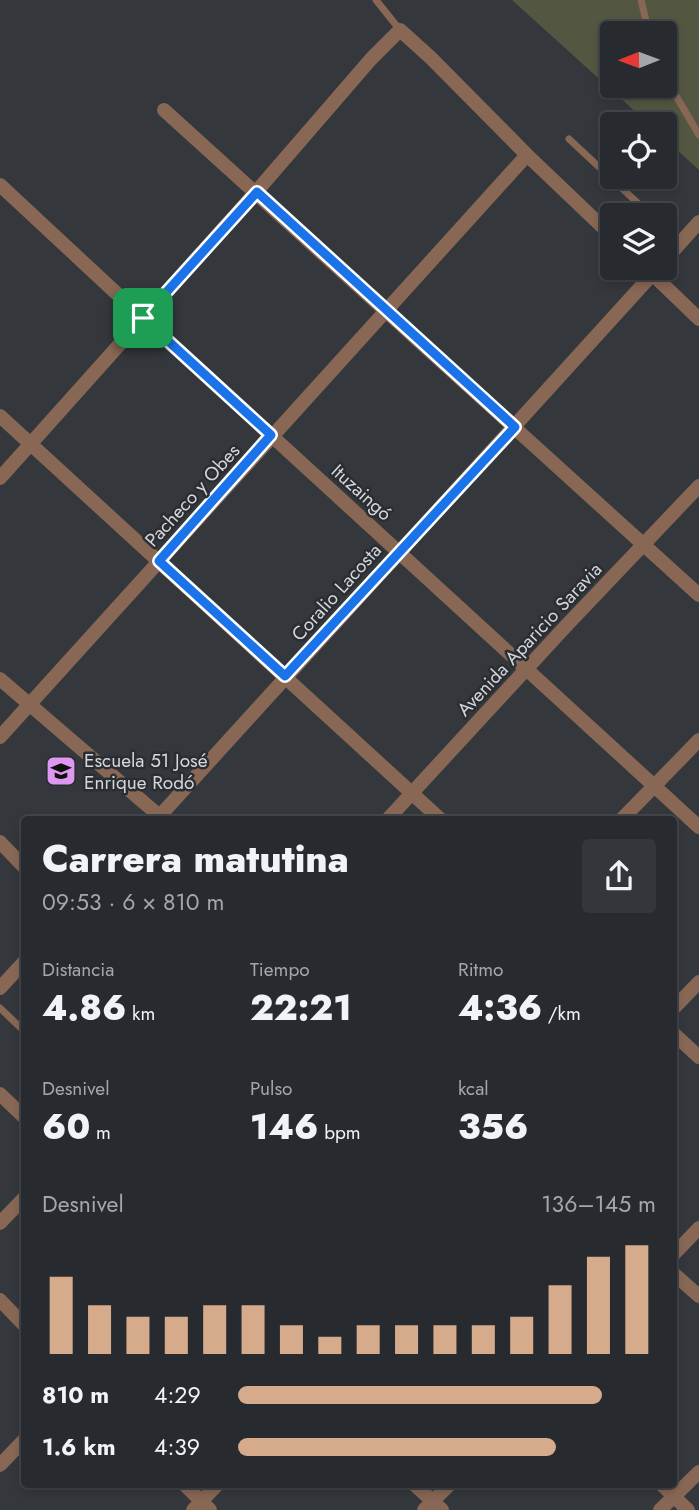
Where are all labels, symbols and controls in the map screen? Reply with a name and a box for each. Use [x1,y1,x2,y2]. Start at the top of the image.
north arrow [600,21,677,98]
map controls [600,21,677,280]
button: locate [600,112,677,189]
button: layers [600,203,677,280]
pin [113,288,173,348]
icon: arrive [124,299,162,337]
street label: Pacheco y Obes [139,438,246,553]
street label: Ituzaingó [325,458,398,527]
street label: Coralio Lacosta [285,538,388,647]
street label: Avenida Aparicio Saravia [451,556,608,722]
place label: Escuela 51 José Enrique Rodó [84,747,208,796]
school or university icon: Escuela 51 José Enrique Rodó [44,754,78,788]
text: Carrera matutina [42,831,349,886]
button: share [582,839,656,913]
text: 09:53 · 6 × 810 m [42,885,224,919]
text: Distancia [42,956,114,983]
text: Tiempo [250,956,310,983]
text: Ritmo [458,956,503,983]
text: 4.86 [42,983,126,1033]
text: 22:21 [250,983,352,1033]
text: 4:36 [458,983,542,1033]
text: km [126,1000,155,1027]
text: /km [542,1000,581,1027]
text: Desnivel [42,1075,110,1102]
text: Pulso [250,1075,292,1102]
text: kcal [458,1075,489,1102]
text: 60 [42,1102,90,1152]
text: 146 [250,1102,318,1152]
text: 356 [458,1102,528,1152]
text: m [90,1119,111,1146]
text: bpm [318,1119,361,1146]
text: Desnivel [42,1187,124,1221]
text: 136–145 m [541,1187,656,1221]
text: 810 m [42,1378,109,1412]
text: 4:29 [154,1378,201,1412]
text: 1.6 km [42,1430,116,1464]
text: 4:39 [154,1430,200,1464]

